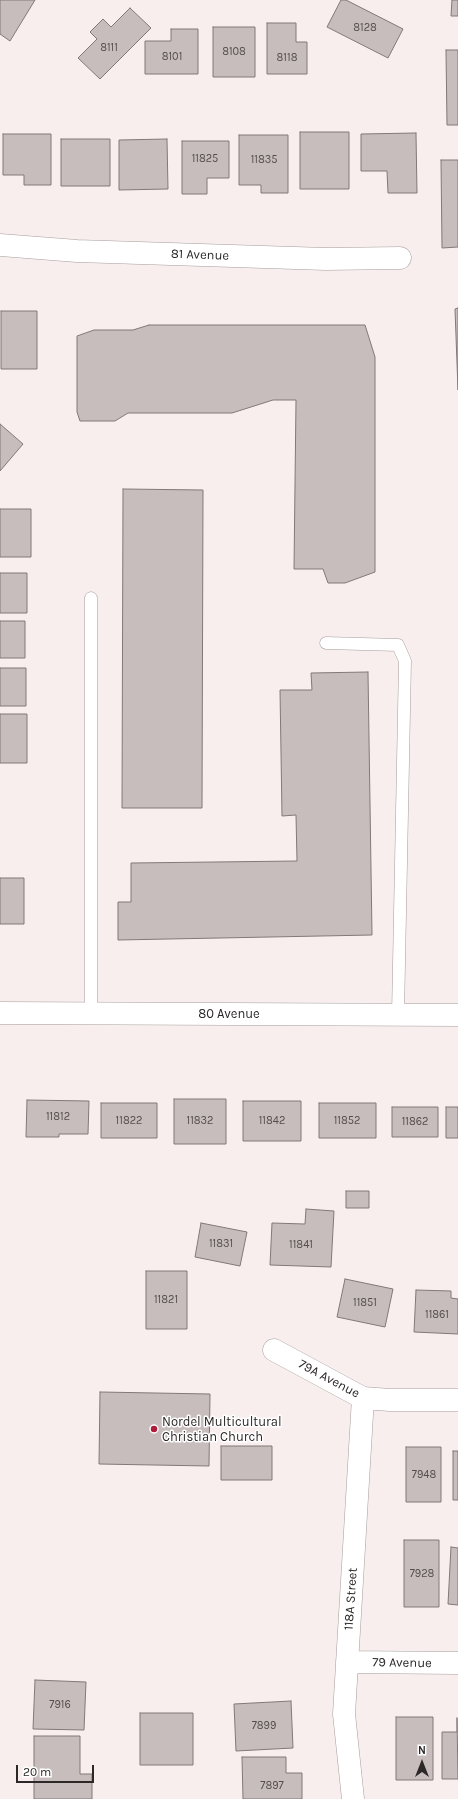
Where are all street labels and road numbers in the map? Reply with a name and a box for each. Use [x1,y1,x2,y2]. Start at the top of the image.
street label: 81 Avenue [171,246,229,264]
street label: 80 Avenue [198,1006,260,1022]
street label: 79A Avenue [296,1356,362,1402]
street label: 118A Street [341,1567,361,1631]
street label: 79 Avenue [372,1655,432,1671]

